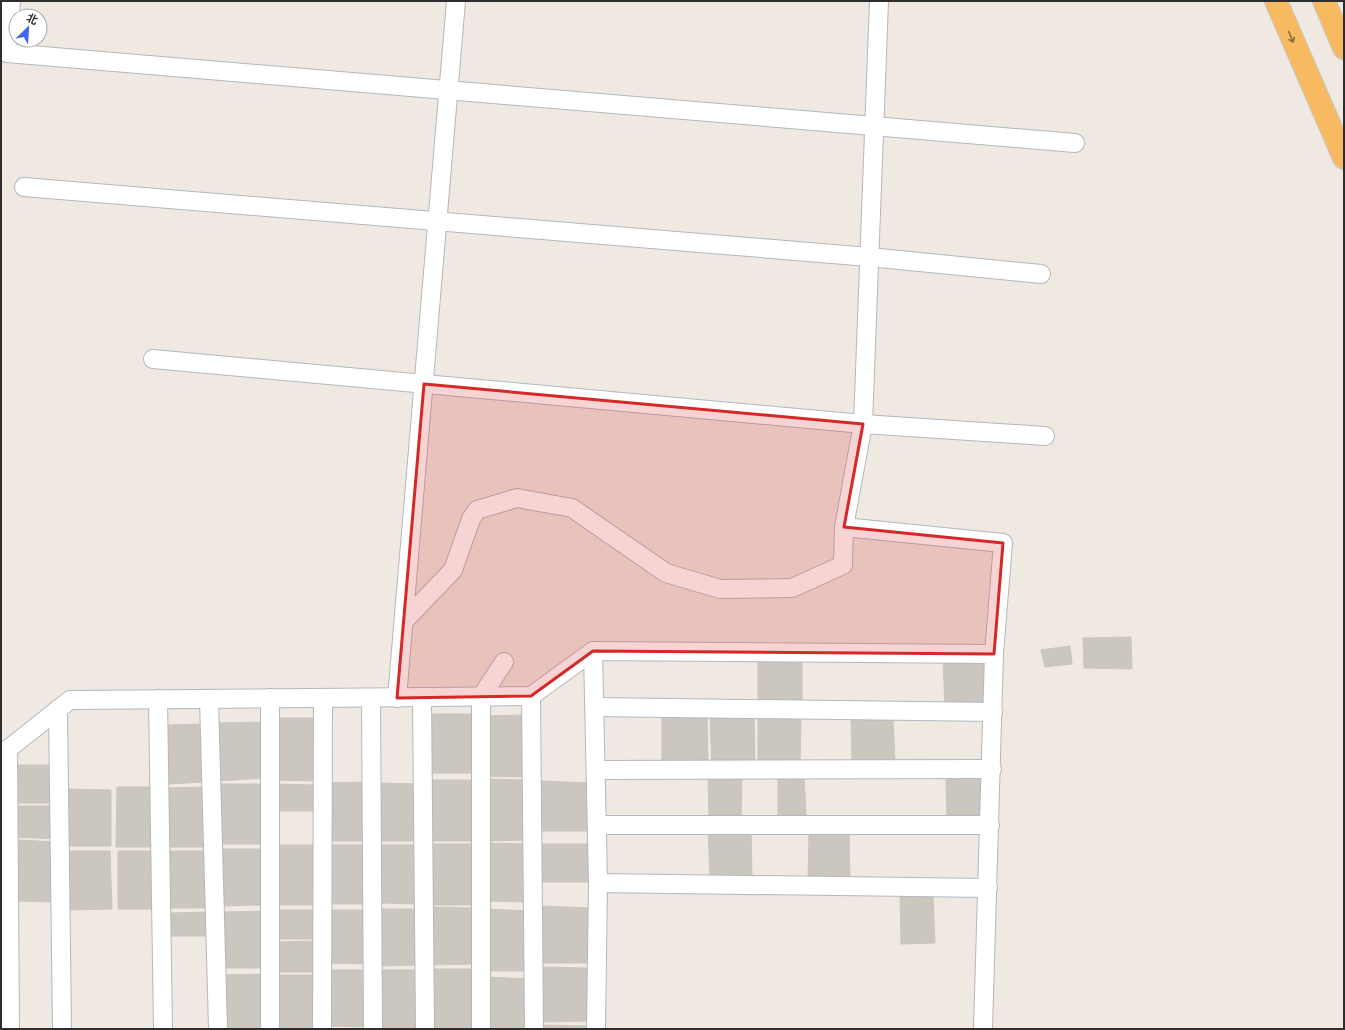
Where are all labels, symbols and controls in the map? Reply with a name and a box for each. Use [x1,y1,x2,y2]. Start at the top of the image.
north arrow [8,8,48,48]
text: 北 [25,12,39,27]
one-way arrow [1288,30,1296,42]

